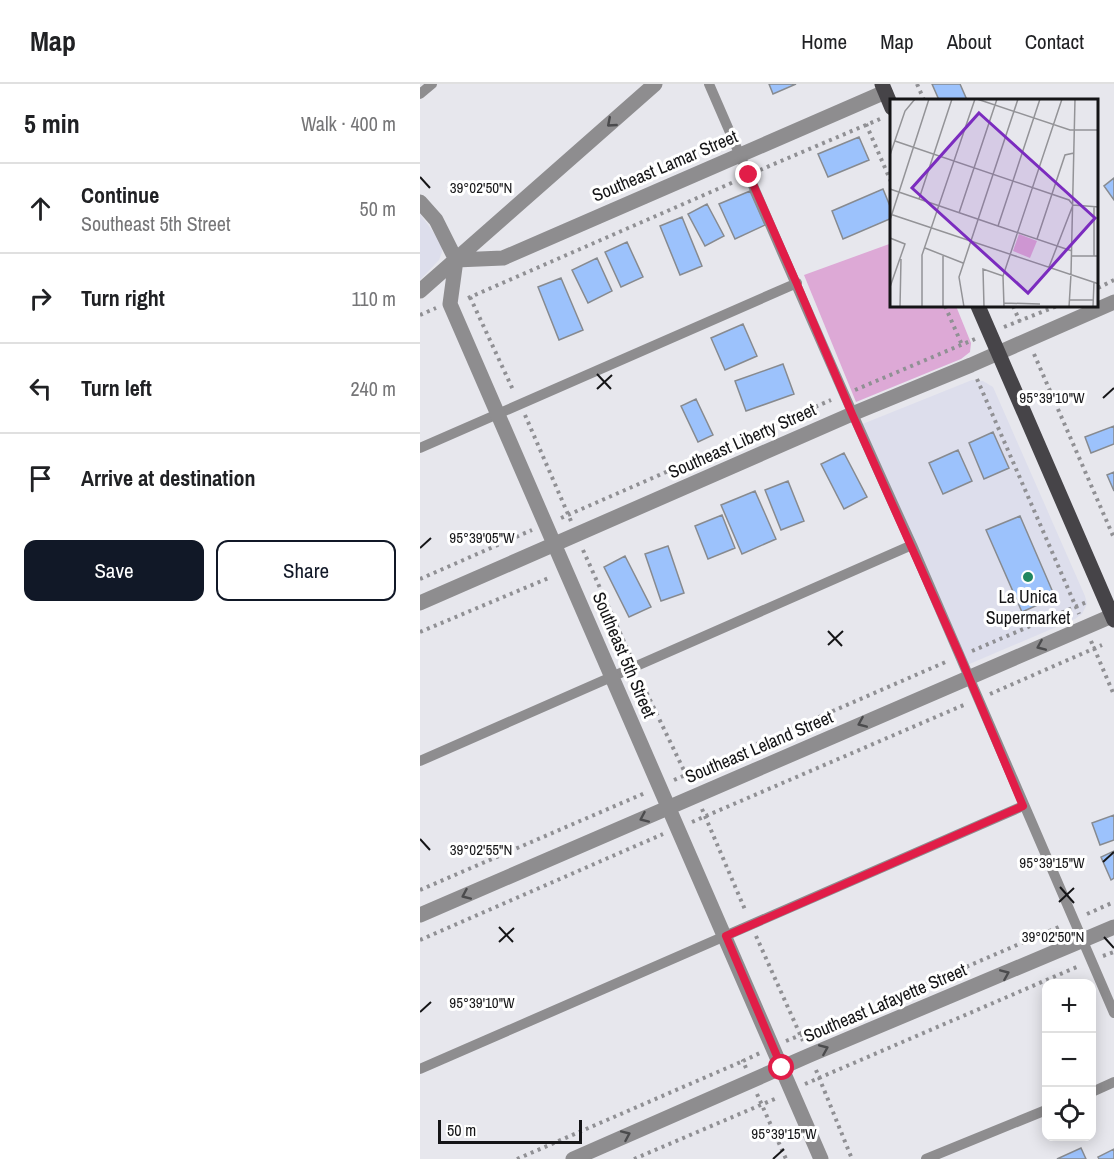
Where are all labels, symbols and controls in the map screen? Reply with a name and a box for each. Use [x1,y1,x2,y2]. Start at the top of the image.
text: Map [30,22,76,60]
text: Home [801,27,847,56]
text: Map [880,27,914,56]
text: About [947,27,992,56]
text: Contact [1025,27,1084,56]
inset map [890,99,1099,308]
text: 5 min [24,106,80,141]
text: Walk · 400 m [301,110,396,137]
one-way arrow [607,116,618,127]
street label: Southeast Lamar Street [588,124,741,208]
route end [735,161,761,187]
text: 39°02'50"N [450,177,512,198]
text: Continue [81,180,159,210]
icon: ahead [24,192,57,225]
text: 50 m [360,195,396,222]
text: Southeast 5th Street [81,210,231,237]
icon: right [24,282,57,315]
text: Turn right [81,283,165,313]
text: 110 m [352,285,396,312]
icon: left [24,372,57,405]
text: Turn left [81,373,152,403]
text: 240 m [350,375,396,402]
text: 95°39'10"W [1019,387,1085,408]
street label: Southeast Liberty Street [664,397,820,484]
icon: arrive [24,462,57,495]
text: Arrive at destination [81,463,255,493]
text: 95°39'05"W [449,527,515,548]
button: Save [24,540,204,601]
button: Share [216,540,396,601]
marker: La Unica Supermarket [1021,570,1035,584]
place label: La Unica Supermarket [986,584,1070,630]
street label: Southeast 5th Street [587,588,662,722]
one-way arrow [1036,639,1047,651]
street label: Southeast Leland Street [681,704,837,789]
one-way arrow [857,716,868,728]
one-way arrow [640,810,651,822]
text: 39°02'55"N [450,839,512,860]
text: 95°39'15"W [1019,852,1085,873]
one-way arrow [461,888,472,900]
text: 39°02'50"N [1022,926,1084,947]
street label: Southeast Lafayette Street [799,957,970,1048]
one-way arrow [998,969,1009,981]
map controls [1042,979,1096,1141]
button: + [1042,979,1096,1033]
text: 95°39'10"W [449,992,515,1013]
button: − [1042,1033,1096,1087]
one-way arrow [818,1044,829,1056]
route start [768,1054,794,1080]
button: locate [1042,1087,1096,1141]
scale bar [438,1117,582,1144]
text: 50 m [447,1119,476,1141]
text: 95°39'15"W [751,1123,817,1144]
one-way arrow [620,1131,631,1143]

